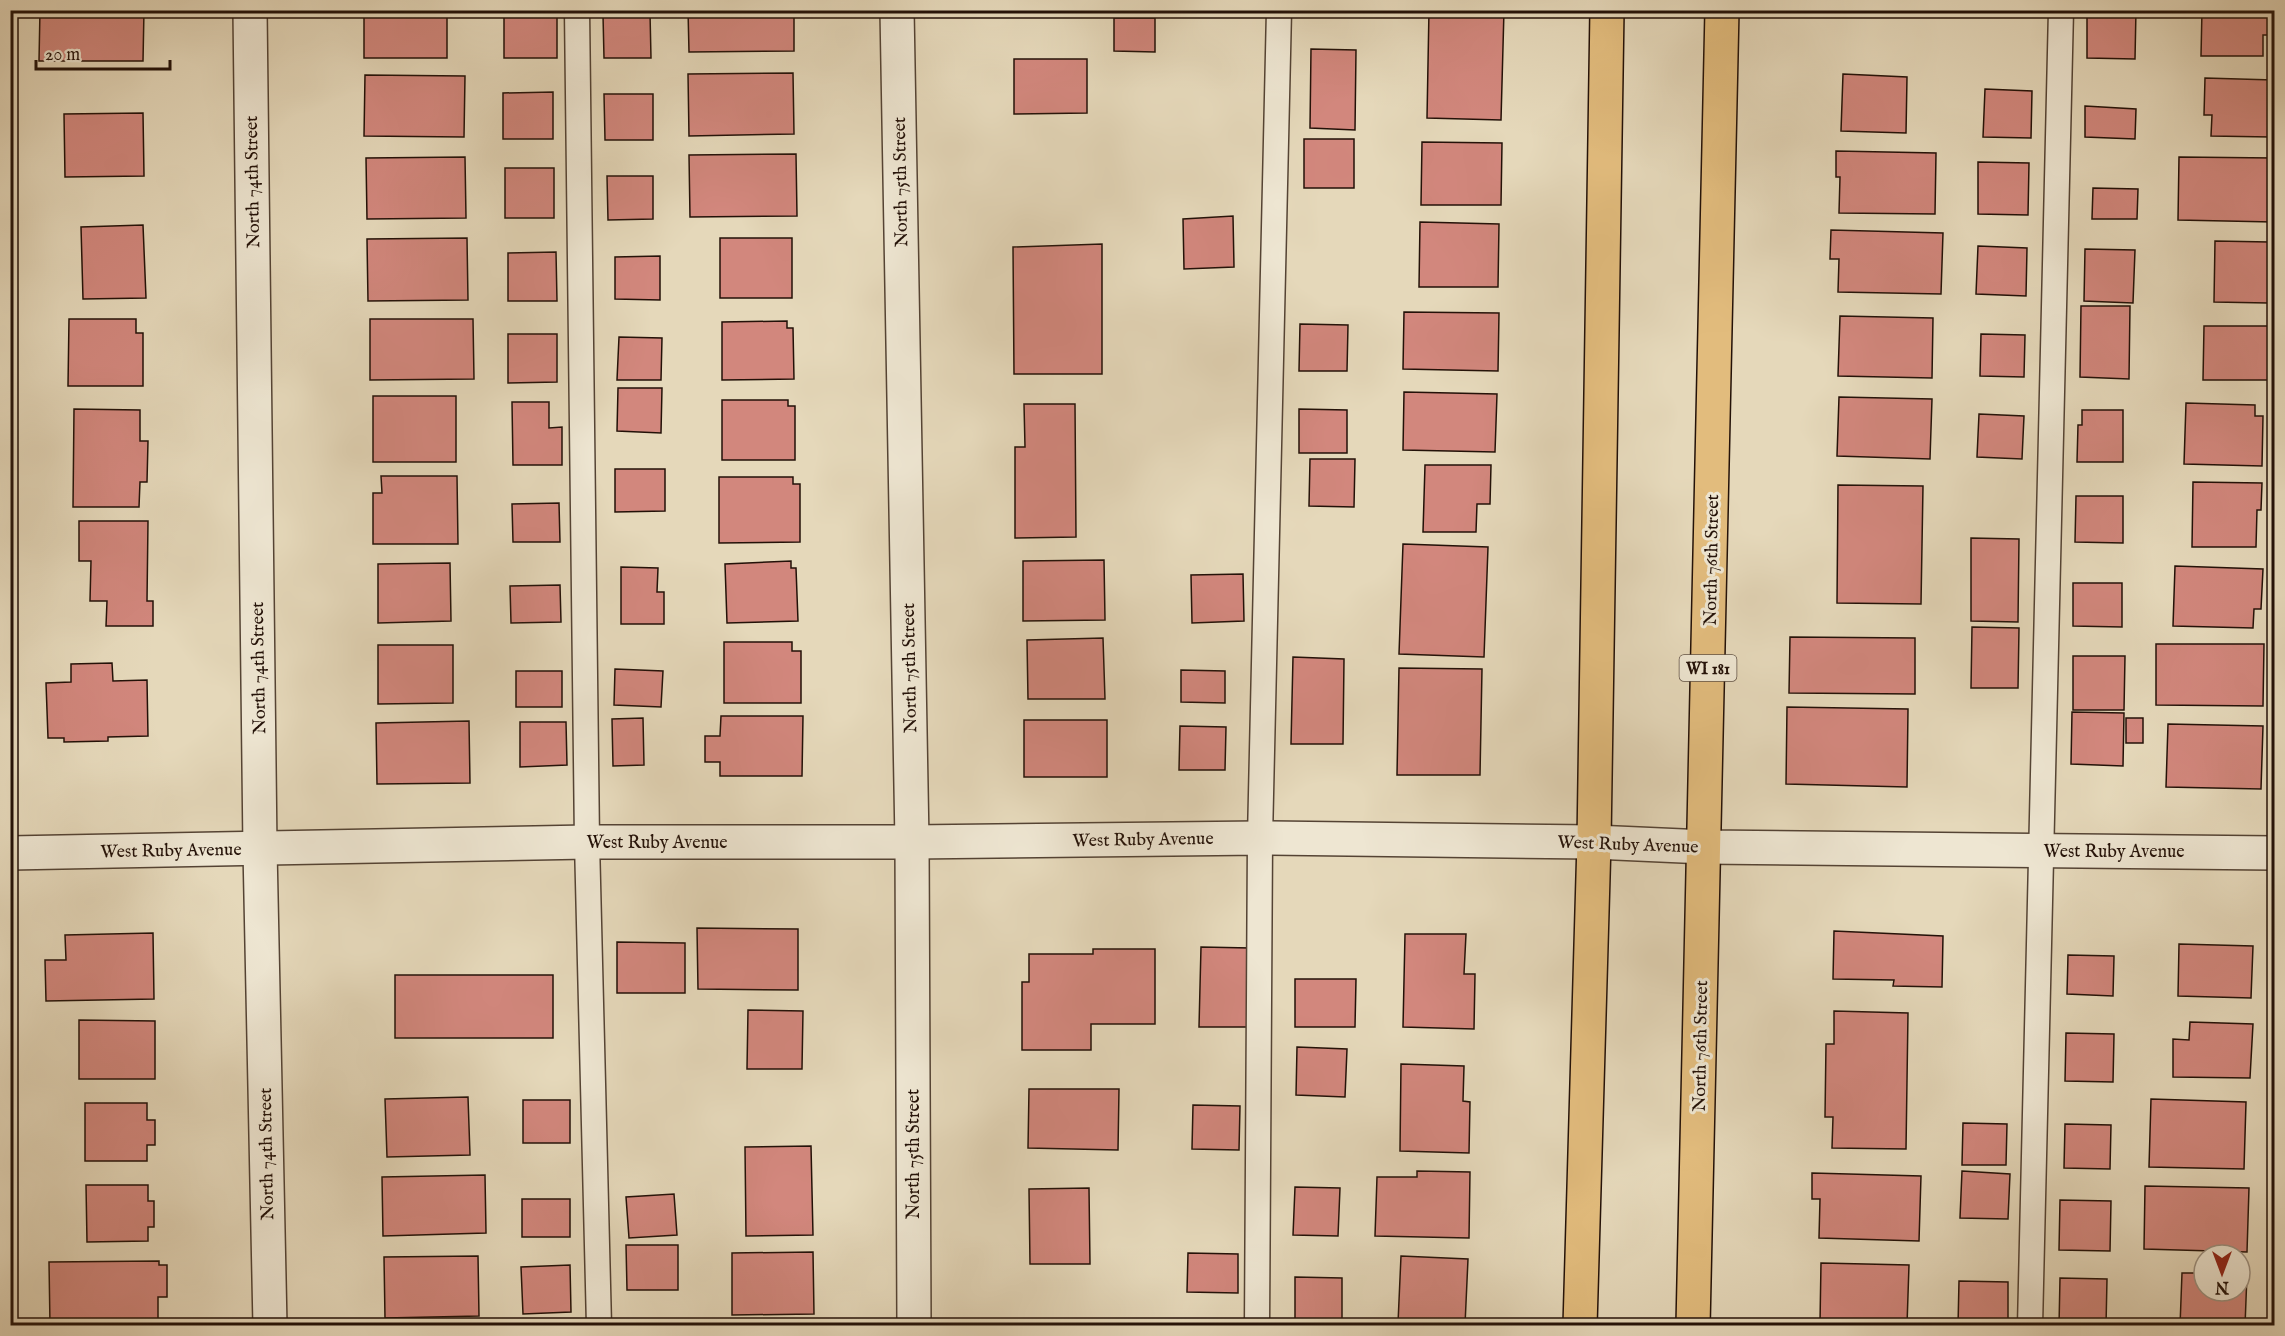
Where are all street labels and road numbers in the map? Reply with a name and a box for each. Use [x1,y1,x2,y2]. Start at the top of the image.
street label: North 74th Street [241,115,266,248]
street label: North 75th Street [889,117,914,247]
street label: North 76th Street [1700,494,1725,626]
street label: North 74th Street [247,601,272,734]
street label: North 75th Street [898,603,923,733]
road number: WI 181 [1680,655,1736,681]
street label: West Ruby Avenue [1072,828,1214,853]
street label: West Ruby Avenue [586,832,728,855]
street label: West Ruby Avenue [1557,832,1699,859]
street label: West Ruby Avenue [100,839,242,864]
street label: West Ruby Avenue [2043,841,2185,864]
street label: North 76th Street [1689,980,1714,1112]
street label: North 74th Street [255,1087,280,1220]
street label: North 75th Street [903,1089,926,1219]

